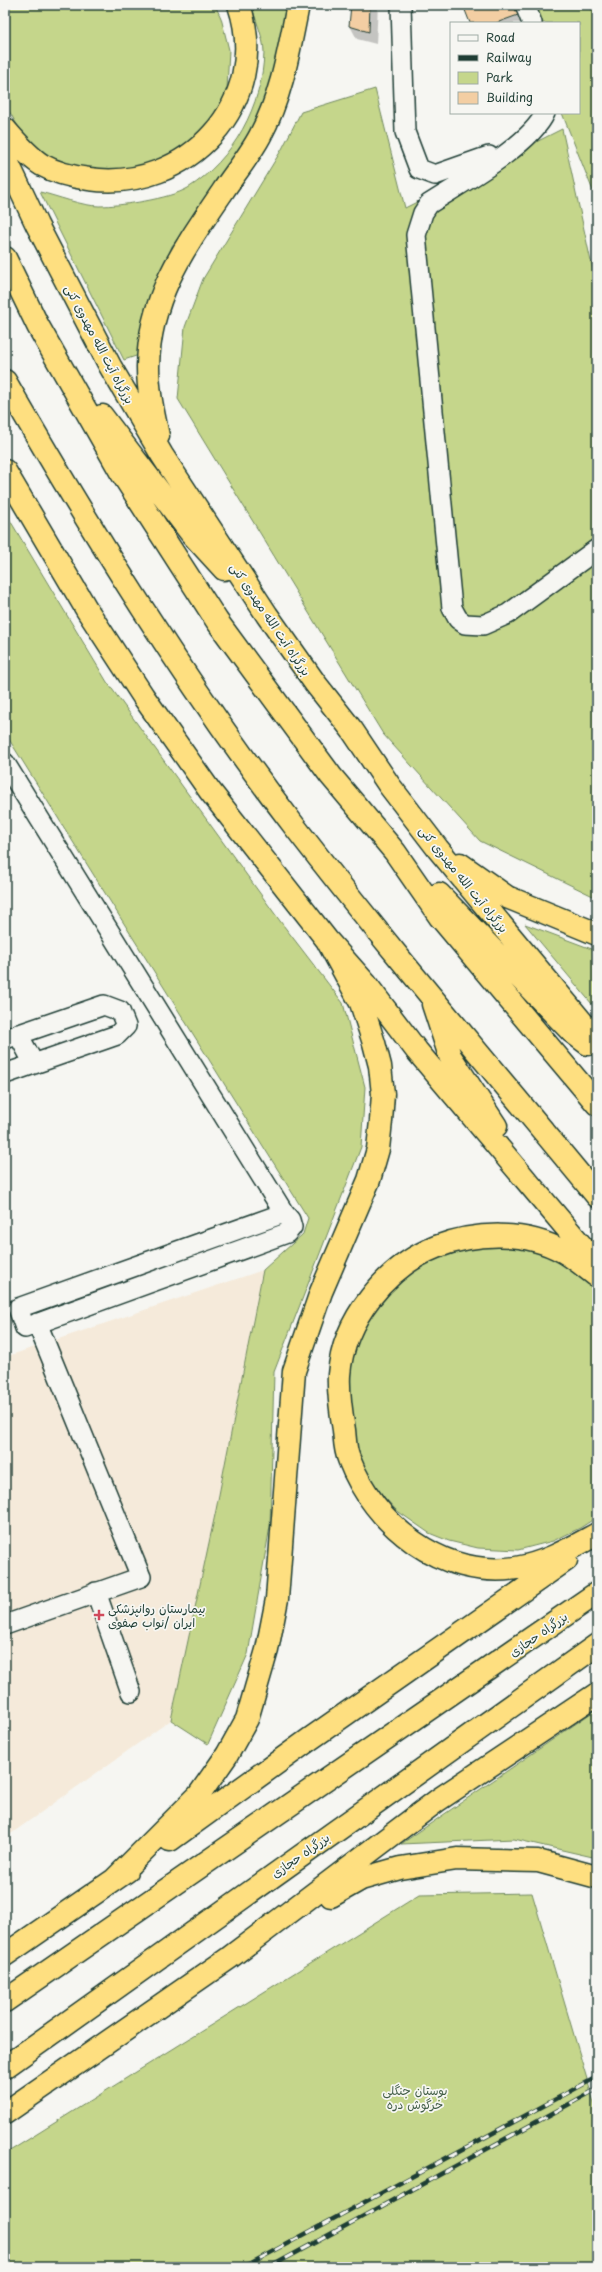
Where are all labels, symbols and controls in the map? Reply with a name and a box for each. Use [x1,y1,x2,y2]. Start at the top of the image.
legend [450,22,580,114]
text: Road [486,28,515,46]
text: Railway [486,48,532,66]
text: Park [486,68,513,86]
text: Building [486,88,533,106]
street label: بزرگراه آیت الله مهدوی کنی [61,281,139,407]
street label: بزرگراه آیت الله مهدوی کنی [226,559,316,679]
street label: بزرگراه آیت الله مهدوی کنی [415,822,513,936]
place label: بیمارستان روانپزشکی ایران /نواب صفوی [108,1599,206,1631]
street label: بزرگراه حجازی [505,1607,571,1661]
marker: بیمارستان روانپزشکی ایران /نواب صفوی [93,1609,105,1621]
street label: بزرگراه حجازی [267,1828,333,1882]
park label: بوستان جنگلی خرگوش دره [383,2081,447,2113]

